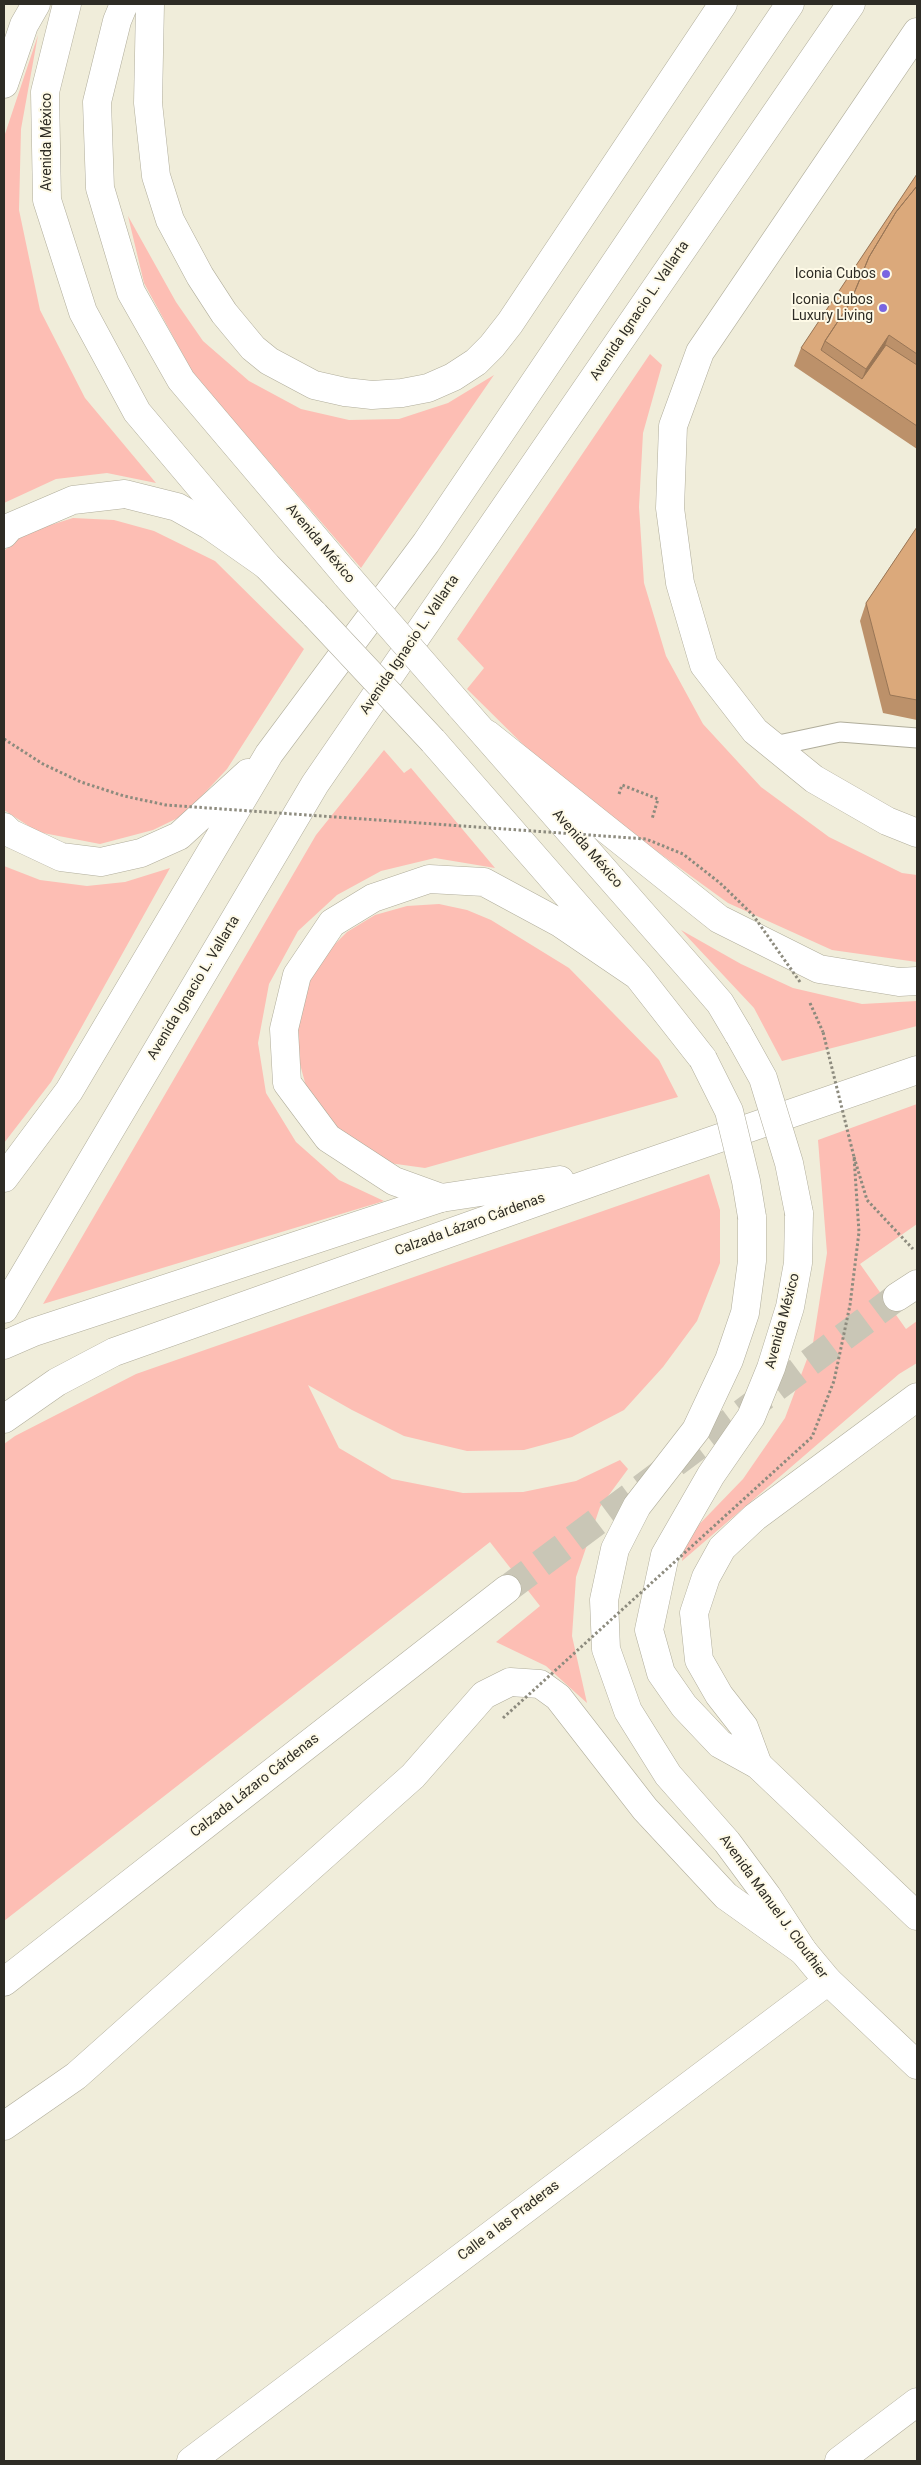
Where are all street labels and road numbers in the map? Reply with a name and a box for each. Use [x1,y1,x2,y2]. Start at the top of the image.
street label: Avenida México [39,93,55,191]
street label: Avenida Ignacio L. Vallarta [587,238,693,384]
street label: Avenida México [282,501,358,587]
street label: Avenida Ignacio L. Vallarta [357,572,463,718]
street label: Avenida México [548,806,626,892]
street label: Avenida Ignacio L. Vallarta [144,913,244,1063]
street label: Calzada Lázaro Cárdenas [393,1190,547,1260]
street label: Avenida México [762,1271,804,1371]
street label: Calzada Lázaro Cárdenas [187,1731,323,1841]
street label: Avenida Manuel J. Clouthier [715,1832,831,1982]
street label: Calle a las Praderas [455,2177,563,2265]

